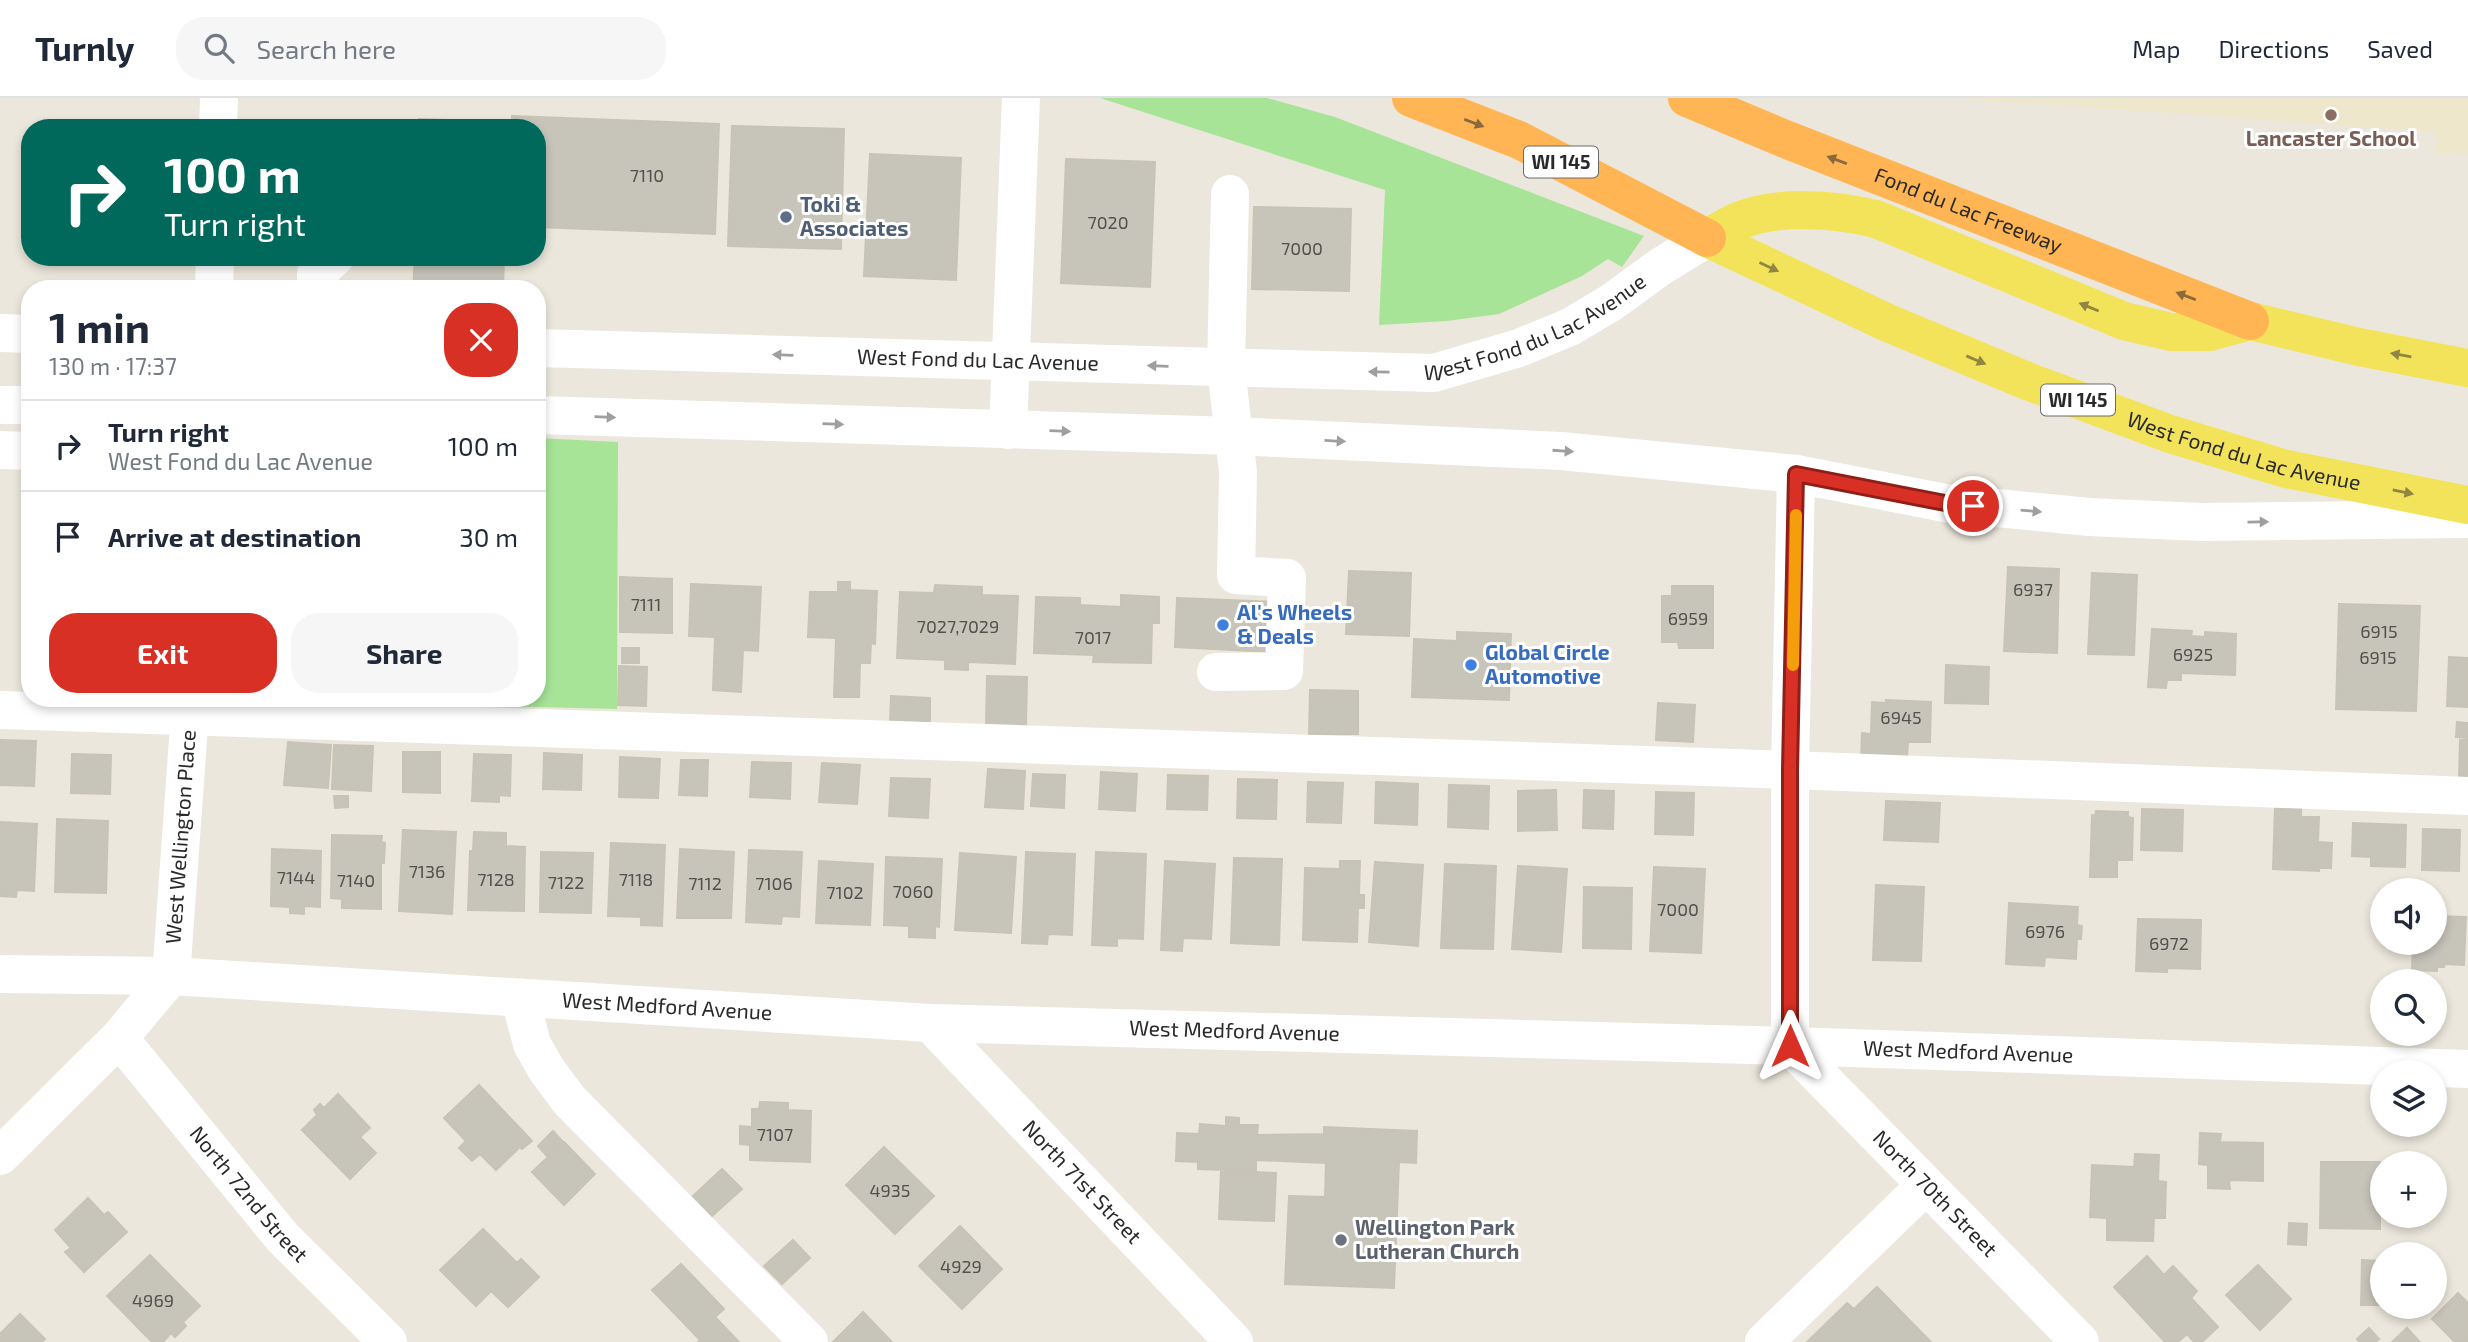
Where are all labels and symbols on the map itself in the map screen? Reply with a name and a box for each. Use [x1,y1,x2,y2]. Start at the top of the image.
marker: Lancaster School [2323,107,2339,123]
one-way arrow [1464,117,1485,128]
place label: Lancaster School [2246,125,2416,150]
road number: WI 145 [1524,146,1598,178]
one-way arrow [1827,154,1848,165]
street label: Fond du Lac Freeway [1871,161,2066,257]
house number: 7110 [630,164,664,186]
place label: Toki & Associates [800,191,908,240]
marker: Toki & Associates [778,209,794,225]
house number: 7020 [1087,211,1129,233]
house number: 7000 [1281,237,1323,259]
one-way arrow [1759,261,1779,273]
street label: West Fond du Lac Avenue [1423,268,1650,384]
one-way arrow [2176,291,2197,302]
one-way arrow [2079,301,2099,313]
street label: West Fond du Lac Avenue [857,343,1099,375]
one-way arrow [772,349,794,361]
one-way arrow [2390,349,2412,360]
one-way arrow [1966,354,1987,365]
one-way arrow [1146,360,1168,372]
one-way arrow [1368,366,1390,378]
road number: WI 145 [2041,384,2115,416]
street label: West Fond du Lac Avenue [2124,405,2363,494]
one-way arrow [595,411,617,423]
one-way arrow [822,418,844,430]
one-way arrow [1049,426,1071,437]
one-way arrow [1325,435,1347,446]
one-way arrow [1552,446,1574,457]
pin [1943,476,2003,536]
one-way arrow [2392,487,2414,498]
one-way arrow [2020,506,2042,517]
one-way arrow [2247,516,2269,528]
house number: 6937 [2013,578,2053,600]
house number: 7111 [631,593,661,615]
place label: Al's Wheels & Deals [1237,599,1352,648]
house number: 6959 [1668,607,1708,629]
house number: 7027,7029 [917,615,999,637]
marker: Al's Wheels & Deals [1215,617,1231,633]
house number: 6915 [2360,620,2398,642]
house number: 7017 [1075,626,1111,648]
place label: Global Circle Automotive [1485,639,1610,688]
house number: 6925 [2173,643,2213,665]
house number: 6915 [2359,646,2397,668]
marker: Global Circle Automotive [1463,657,1479,673]
house number: 6945 [1880,706,1922,728]
street label: West Wellington Place [159,729,200,945]
house number: 7136 [409,860,445,882]
house number: 7144 [277,866,315,888]
house number: 7128 [477,868,515,890]
house number: 7118 [619,868,653,890]
house number: 7140 [337,869,375,891]
house number: 7122 [548,871,584,893]
house number: 7112 [688,872,722,894]
house number: 7106 [755,872,793,894]
house number: 7060 [892,880,934,902]
house number: 7102 [826,881,864,903]
house number: 7000 [1657,898,1699,920]
house number: 6976 [2025,920,2065,942]
house number: 6972 [2149,932,2189,954]
street label: West Medford Avenue [561,986,773,1024]
position arrow [1753,1009,1827,1083]
street label: West Medford Avenue [1129,1014,1340,1045]
street label: West Medford Avenue [1863,1034,2074,1067]
street label: North 71st Street [1018,1114,1147,1248]
street label: North 72nd Street [185,1120,314,1266]
house number: 7107 [757,1123,793,1145]
street label: North 70th Street [1869,1124,2003,1261]
house number: 4935 [869,1179,911,1201]
place label: Wellington Park Lutheran Church [1355,1214,1519,1263]
marker: Wellington Park Lutheran Church [1333,1232,1349,1248]
house number: 4929 [940,1255,982,1277]
house number: 4969 [132,1289,174,1311]

